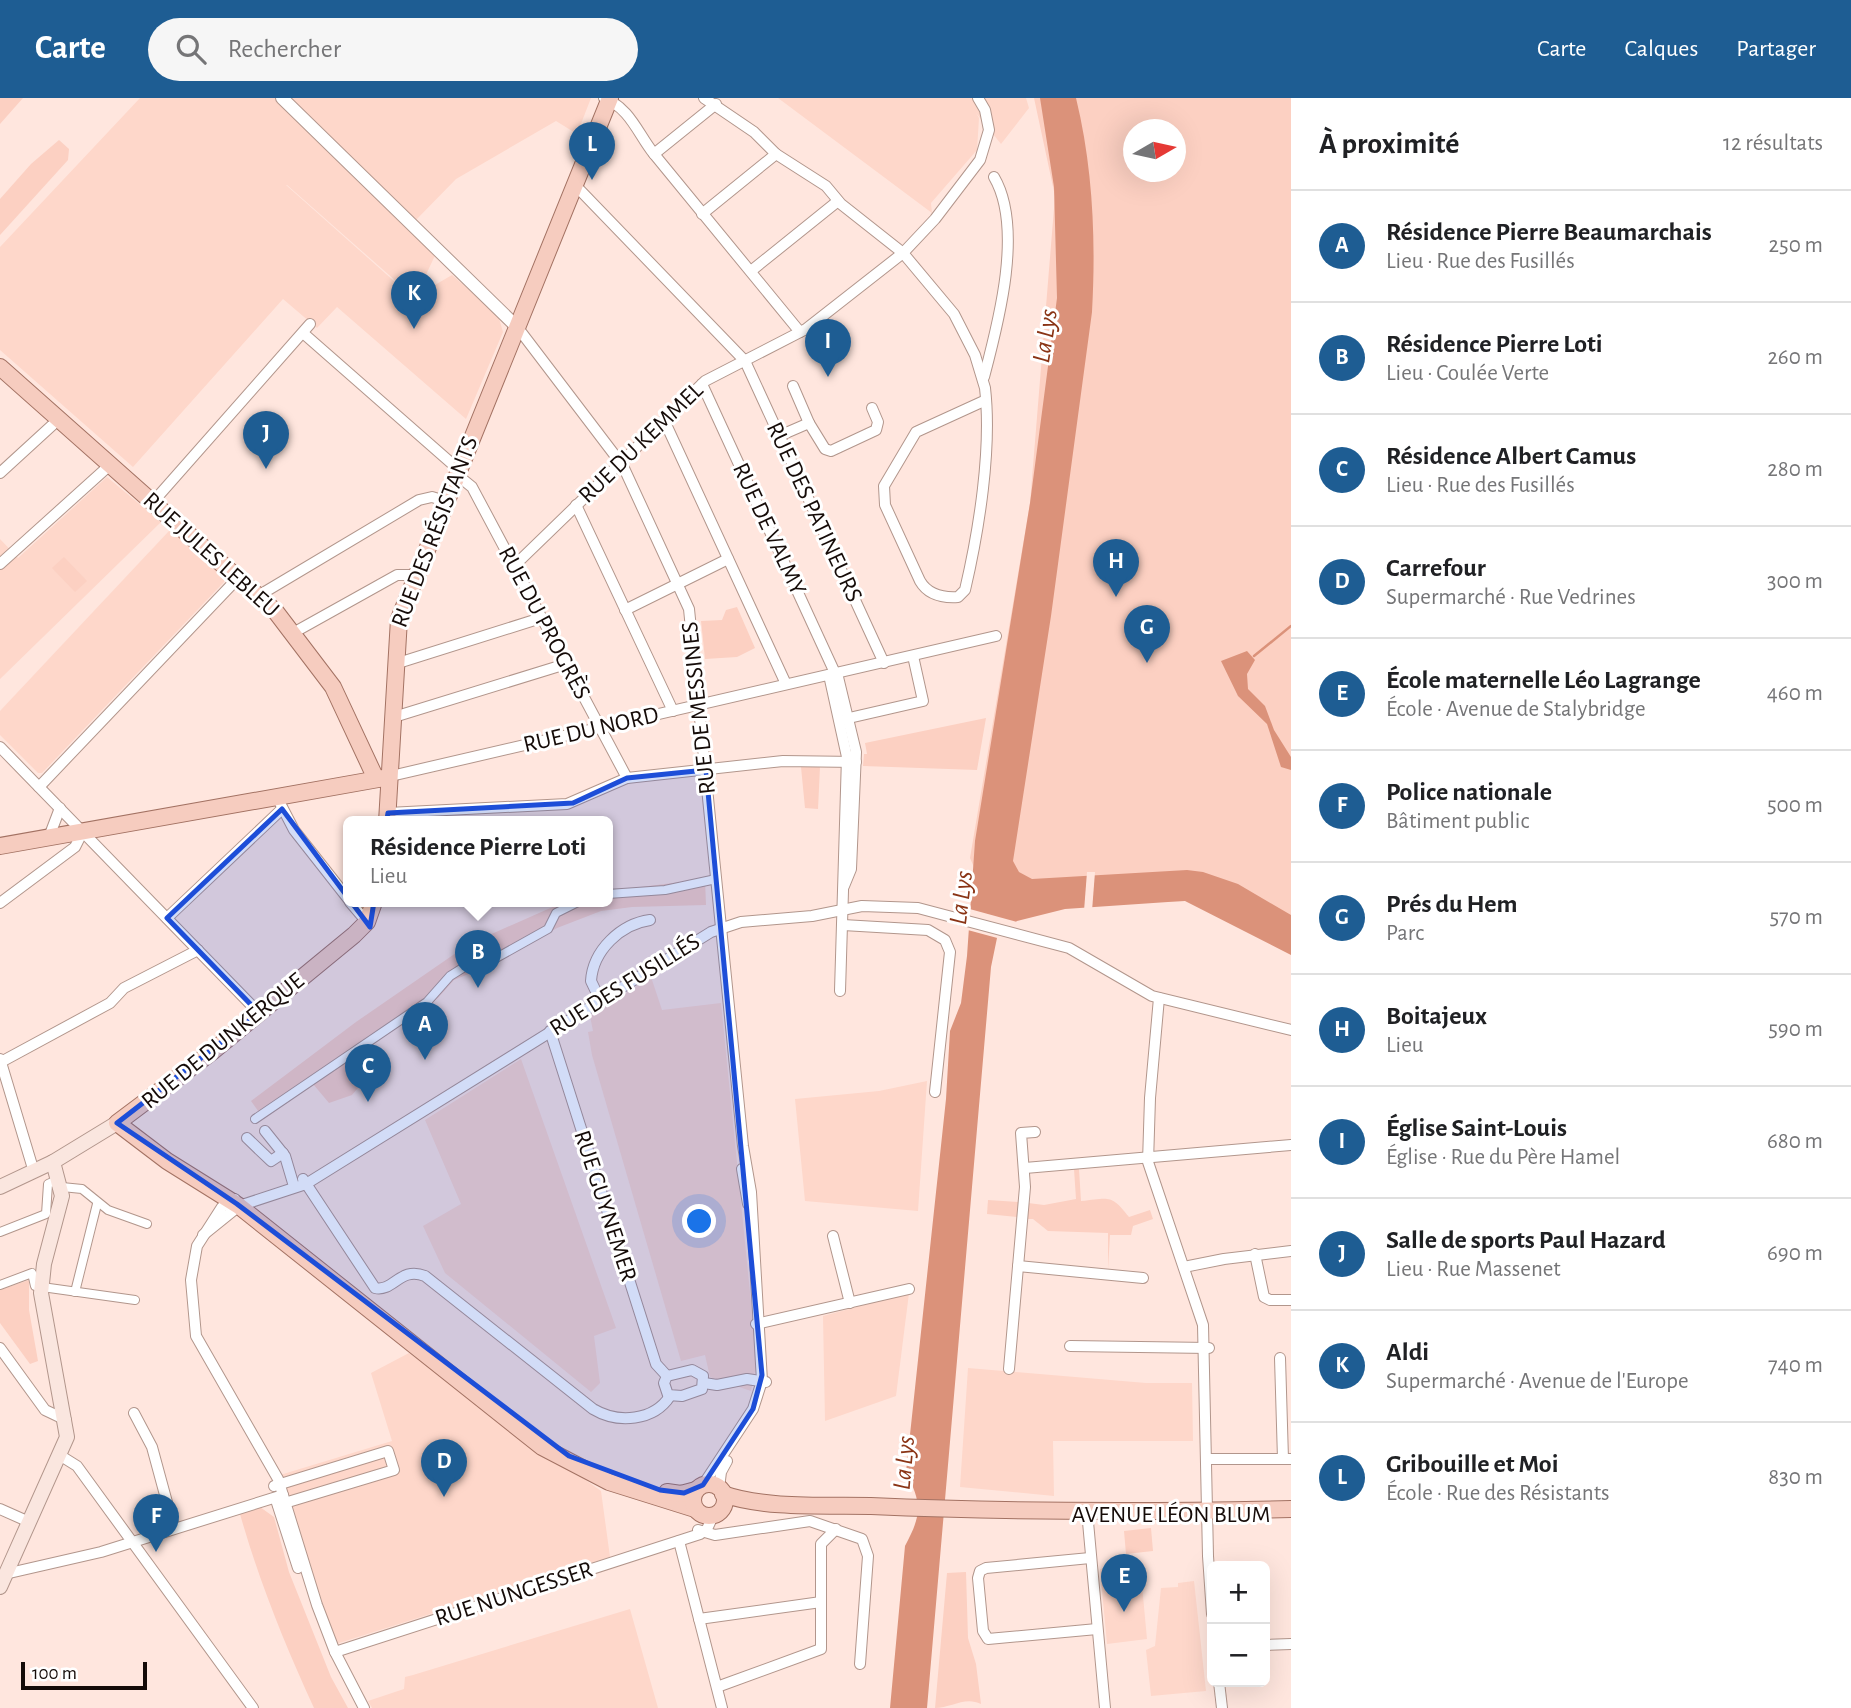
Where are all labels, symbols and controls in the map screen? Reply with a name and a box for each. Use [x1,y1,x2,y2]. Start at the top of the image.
search box [148,18,638,81]
icon: search [172,30,210,68]
text: Carte [35,32,106,65]
text: Rechercher [228,36,341,62]
text: Carte [1537,37,1586,61]
text: Calques [1624,37,1698,61]
text: Partager [1736,37,1816,61]
north arrow [1123,119,1186,182]
pin: L [569,122,615,180]
text: À proximité [1319,129,1459,159]
text: 12 résultats [1723,132,1823,155]
text: Résidence Pierre Beaumarchais [1386,219,1712,245]
text: A [1335,234,1349,257]
text: 250 m [1769,234,1823,257]
text: Lieu · Rue des Fusillés [1386,250,1575,273]
pin: K [391,271,437,329]
water label: La Lys [1028,307,1062,365]
pin: I [805,319,851,377]
text: Résidence Pierre Loti [1386,331,1603,357]
text: B [1335,346,1349,369]
text: 260 m [1767,346,1823,369]
text: Lieu · Coulée Verte [1386,362,1549,385]
street label: RUE DU KEMMEL [574,378,708,508]
pin: J [243,411,289,469]
street label: RUE DES PATINEURS [762,418,866,606]
street label: RUE DES RÉSISTANTS [386,432,482,631]
text: Résidence Albert Camus [1386,443,1636,469]
text: C [1336,458,1348,481]
text: 280 m [1767,458,1823,481]
street label: RUE DE VALMY [728,459,810,599]
text: Lieu · Rue des Fusillés [1386,474,1575,497]
street label: RUE JULES LEBLEU [138,488,284,622]
pin: H [1093,539,1139,597]
street label: RUE DU PROGRÈS [494,542,596,703]
text: Carrefour [1386,555,1486,581]
text: D [1334,570,1350,593]
text: 300 m [1767,570,1823,593]
text: Supermarché · Rue Vedrines [1386,586,1636,609]
pin: G [1124,605,1170,663]
street label: RUE DE MESSINES [678,621,720,795]
text: École maternelle Léo Lagrange [1386,667,1701,693]
text: E [1336,682,1348,705]
text: 460 m [1767,682,1823,705]
text: École · Avenue de Stalybridge [1386,698,1646,721]
street label: RUE DU NORD [521,703,661,757]
text: Police nationale [1386,779,1552,805]
text: F [1337,794,1347,817]
text: 500 m [1767,794,1823,817]
text: Bâtiment public [1386,810,1529,833]
popup [343,816,613,907]
text: Résidence Pierre Loti [370,834,586,860]
text: Lieu [370,865,407,888]
water label: La Lys [945,870,977,926]
text: Prés du Hem [1386,891,1517,917]
text: G [1335,906,1349,929]
text: 570 m [1769,906,1823,929]
text: Parc [1386,922,1424,945]
street label: RUE DES FUSILLÉS [545,928,704,1041]
pin: B [455,930,501,988]
street label: RUE DE DUNKERQUE [137,968,309,1114]
pin: A [402,1002,448,1060]
text: Boitajeux [1386,1003,1487,1029]
text: H [1334,1018,1350,1041]
text: 590 m [1768,1018,1823,1041]
text: Lieu [1386,1034,1423,1057]
pin: C [345,1044,391,1102]
text: Église Saint-Louis [1386,1115,1567,1141]
street label: RUE GUYNEMER [569,1128,641,1284]
text: I [1339,1130,1345,1153]
text: 680 m [1767,1130,1823,1153]
text: Église · Rue du Père Hamel [1386,1146,1620,1169]
your location [682,1204,716,1238]
text: Salle de sports Paul Hazard [1386,1227,1666,1253]
text: J [1338,1242,1346,1265]
text: 690 m [1767,1242,1823,1265]
text: Lieu · Rue Massenet [1386,1258,1561,1281]
text: Aldi [1386,1339,1429,1365]
text: K [1335,1354,1349,1377]
text: 740 m [1768,1354,1823,1377]
text: Supermarché · Avenue de l'Europe [1386,1370,1689,1393]
water label: La Lys [889,1435,919,1491]
pin: D [421,1439,467,1497]
text: Gribouille et Moi [1386,1451,1558,1477]
text: L [1337,1466,1347,1489]
text: 830 m [1768,1466,1823,1489]
text: École · Rue des Résistants [1386,1482,1610,1505]
pin: F [133,1494,179,1552]
street label: AVENUE LÉON BLUM [1071,1501,1271,1527]
pin: E [1101,1554,1147,1612]
street label: RUE NUNGESSER [432,1557,596,1631]
map controls [1207,1561,1270,1687]
button: + [1207,1561,1270,1624]
button: − [1207,1624,1270,1687]
scale bar [21,1659,147,1691]
text: 100 m [32,1664,77,1683]

